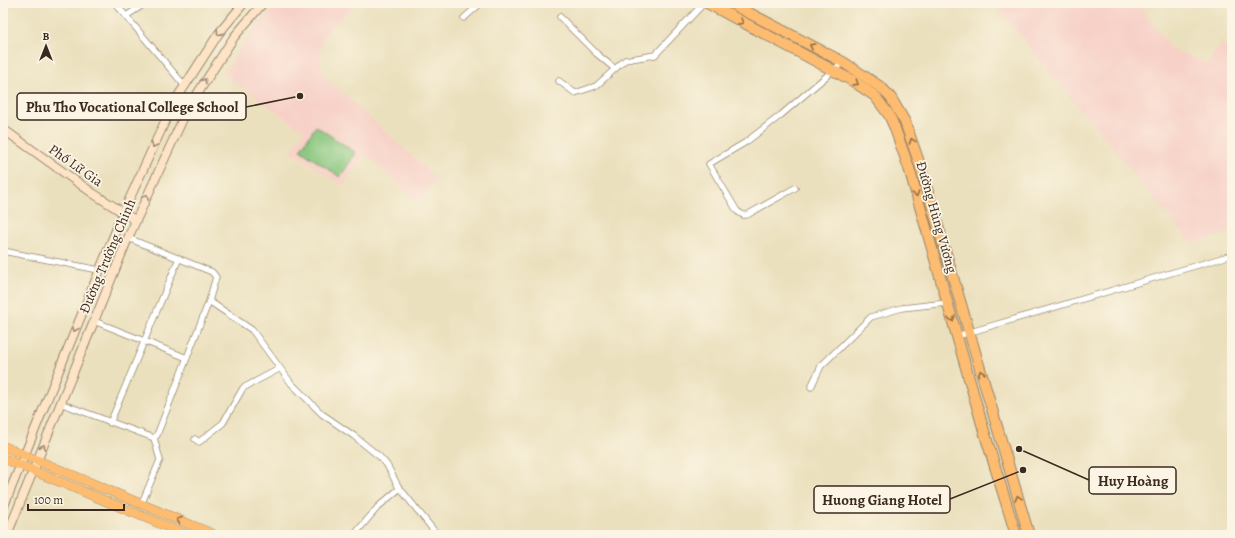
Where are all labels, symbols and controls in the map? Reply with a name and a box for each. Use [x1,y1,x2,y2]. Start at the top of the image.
one-way arrow [737,17,745,24]
north arrow [26,26,66,66]
text: B [43,29,50,44]
one-way arrow [217,29,224,36]
one-way arrow [808,43,816,51]
one-way arrow [199,78,207,85]
one-way arrow [852,78,859,86]
callout: Phu Tho Vocational College School [17,93,246,120]
text: Phu Tho Vocational College School [26,97,238,117]
one-way arrow [908,138,917,145]
street label: Phố Lữ Gia [45,140,107,191]
one-way arrow [151,141,159,149]
street label: Đường Hùng Vương [911,159,962,275]
one-way arrow [911,190,920,197]
one-way arrow [141,194,149,202]
street label: Đường Trường Chinh [75,196,140,316]
one-way arrow [947,315,956,322]
one-way arrow [72,326,80,333]
one-way arrow [977,370,986,377]
one-way arrow [38,443,46,450]
callout: Huy Hoàng [1089,467,1176,494]
text: Huy Hoàng [1098,471,1169,491]
scale bar [28,486,124,512]
callout: Huong Giang Hotel [814,486,950,513]
text: Huong Giang Hotel [822,490,942,510]
text: 100 m [34,492,63,508]
one-way arrow [1014,494,1023,501]
one-way arrow [176,517,183,525]

